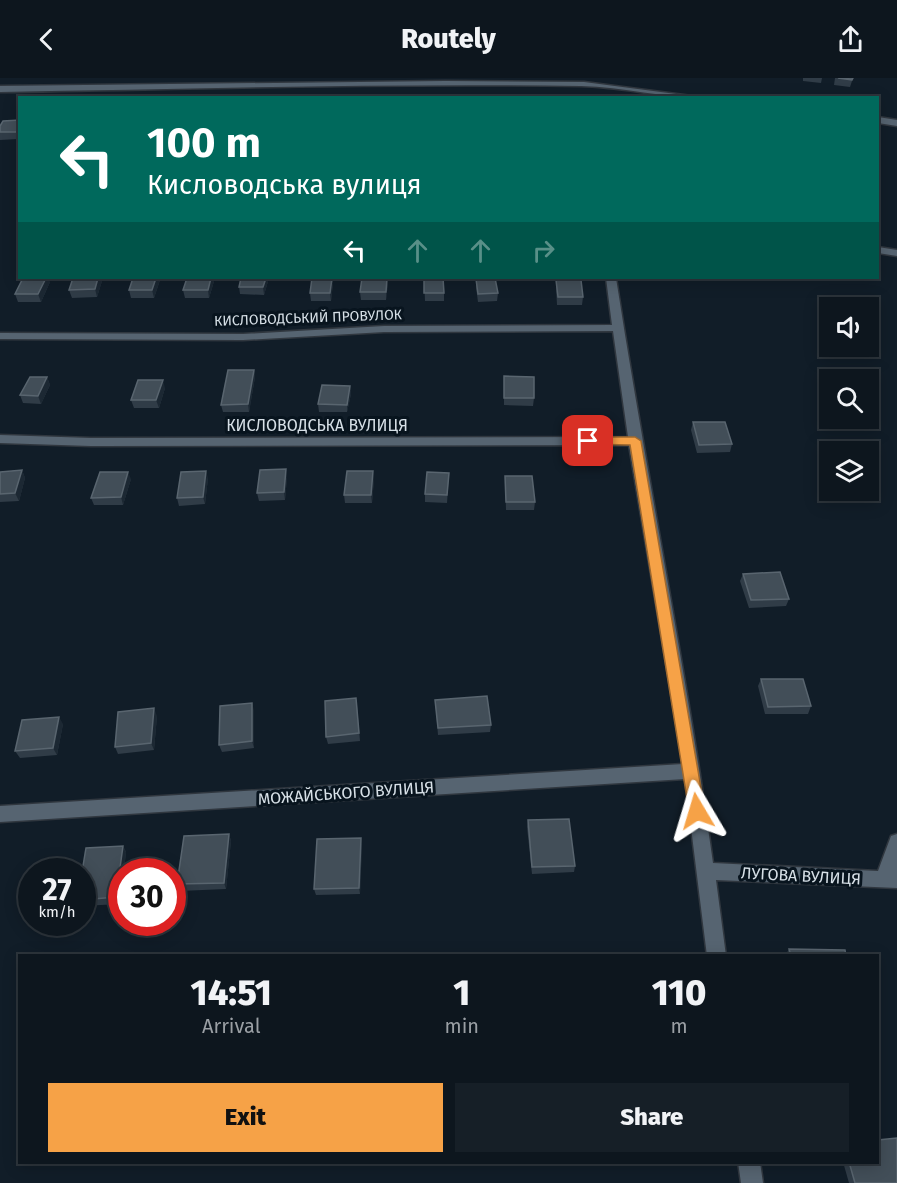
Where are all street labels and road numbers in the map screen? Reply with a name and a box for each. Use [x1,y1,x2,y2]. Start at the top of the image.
street label: КИСЛОВОДСЬКИЙ ПРОВУЛОК [214,306,403,330]
street label: КИСЛОВОДСЬКА ВУЛИЦЯ [226,416,408,435]
street label: МОЖАЙСЬКОГО ВУЛИЦЯ [257,777,435,809]
street label: ЛУГОВА ВУЛИЦЯ [741,863,861,889]

